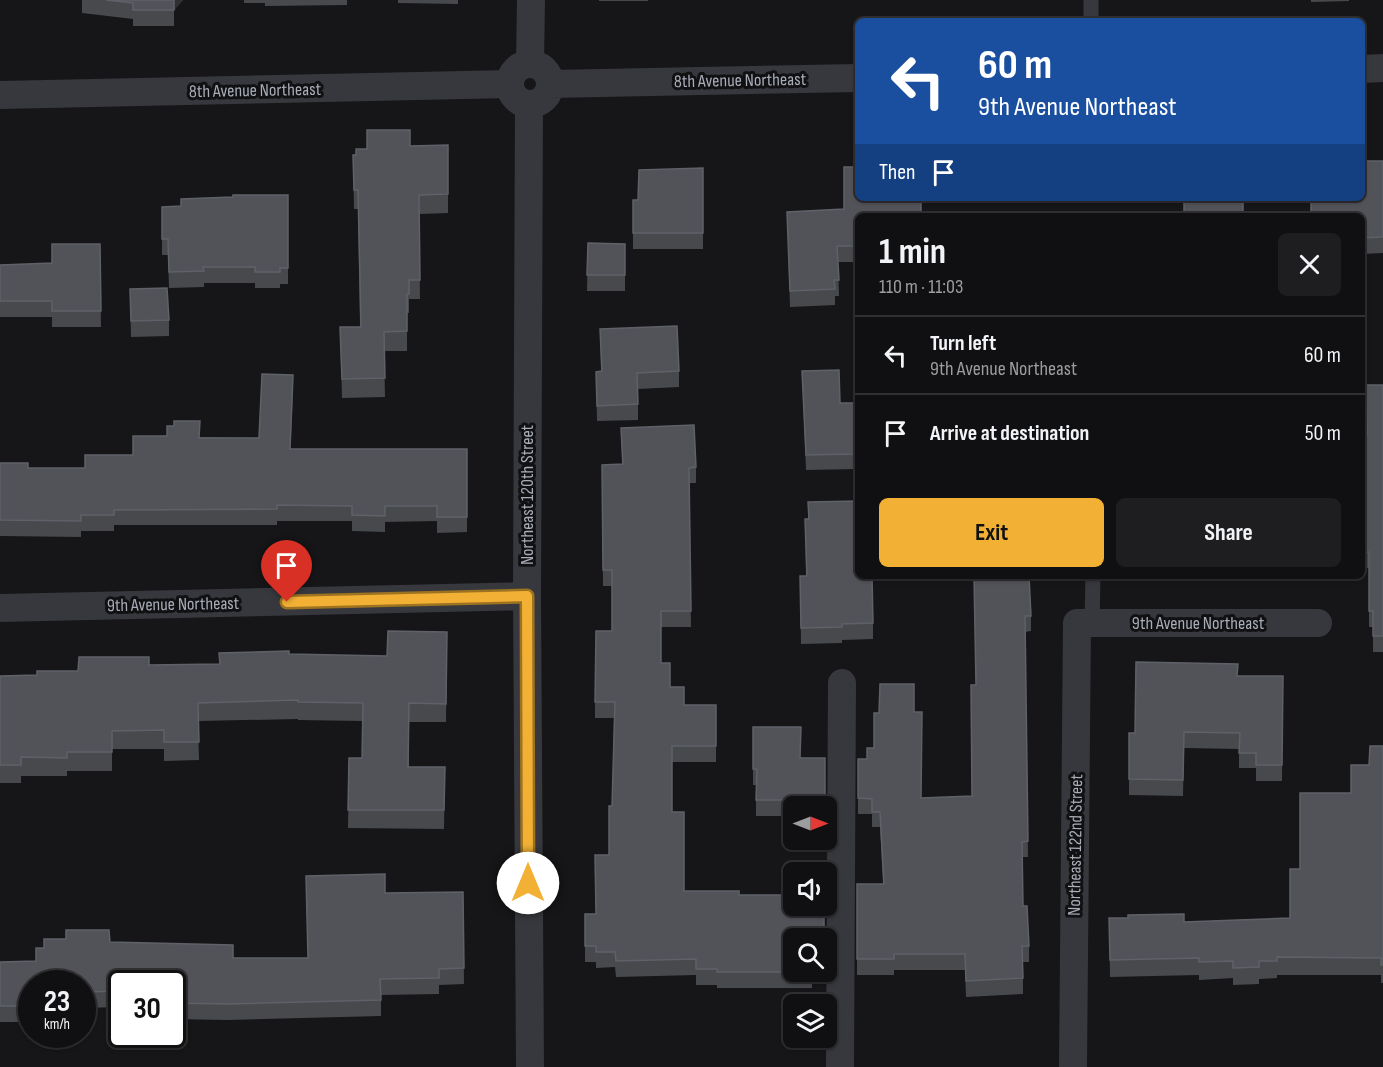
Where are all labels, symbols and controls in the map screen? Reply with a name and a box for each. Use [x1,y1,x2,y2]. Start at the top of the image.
text: 60 m [978,40,1052,91]
icon: left [879,42,957,120]
street label: 8th Avenue Northeast [674,69,807,92]
street label: 8th Avenue Northeast [189,79,322,102]
text: 9th Avenue Northeast [978,91,1177,123]
icon: arrive [927,156,960,189]
text: Then [879,159,915,186]
text: 1 min [879,231,946,274]
button: close [1278,233,1341,296]
text: 110 m · 11:03 [879,275,963,299]
text: Turn left [930,330,996,357]
icon: left [879,339,912,372]
text: 60 m [1304,342,1341,369]
text: 9th Avenue Northeast [930,357,1077,381]
icon: arrive [879,417,912,450]
text: Arrive at destination [930,420,1089,447]
text: 50 m [1305,420,1341,447]
street label: Northeast 120th Street [517,424,538,565]
button: Exit [879,498,1104,567]
button: Share [1116,498,1341,567]
pin [261,540,312,602]
icon: arrive [270,549,303,582]
street label: 9th Avenue Northeast [107,593,240,616]
street label: 9th Avenue Northeast [1132,613,1265,634]
street label: Northeast 122nd Street [1064,774,1087,916]
north arrow [783,796,837,850]
map controls [783,796,837,1048]
position arrow [496,851,560,915]
button: sound [783,862,837,916]
button: search [783,928,837,982]
speed limit sign: 30 [108,970,186,1048]
text: 23 [44,984,70,1020]
button: layers [783,994,837,1048]
text: km/h [44,1015,70,1034]

